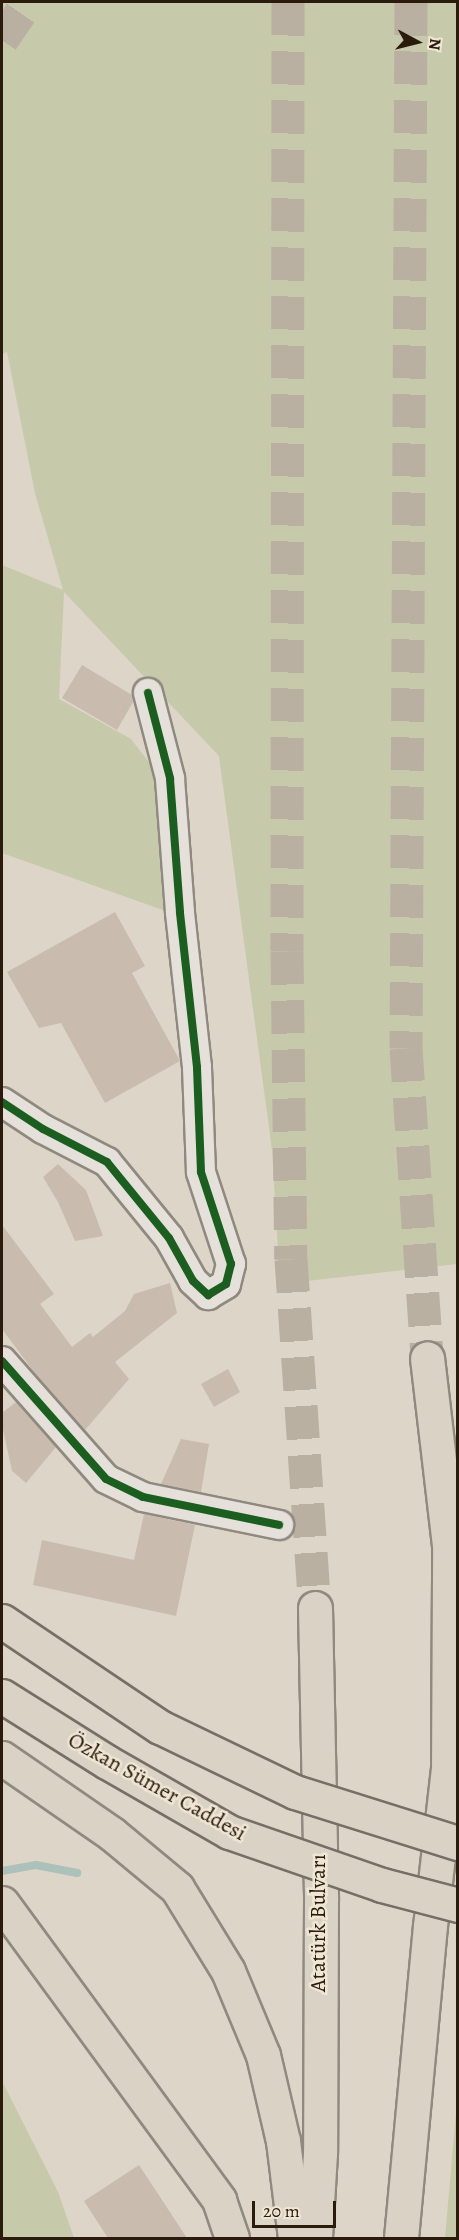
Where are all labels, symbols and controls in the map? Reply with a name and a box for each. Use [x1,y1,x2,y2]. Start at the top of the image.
north arrow [387,12,447,72]
text: N [423,37,446,51]
street label: Özkan Sümer Caddesi [63,1727,251,1847]
street label: Atatürk Bulvarı [306,1854,332,1992]
scale bar [255,2189,339,2227]
text: 20 m [263,2199,300,2223]

